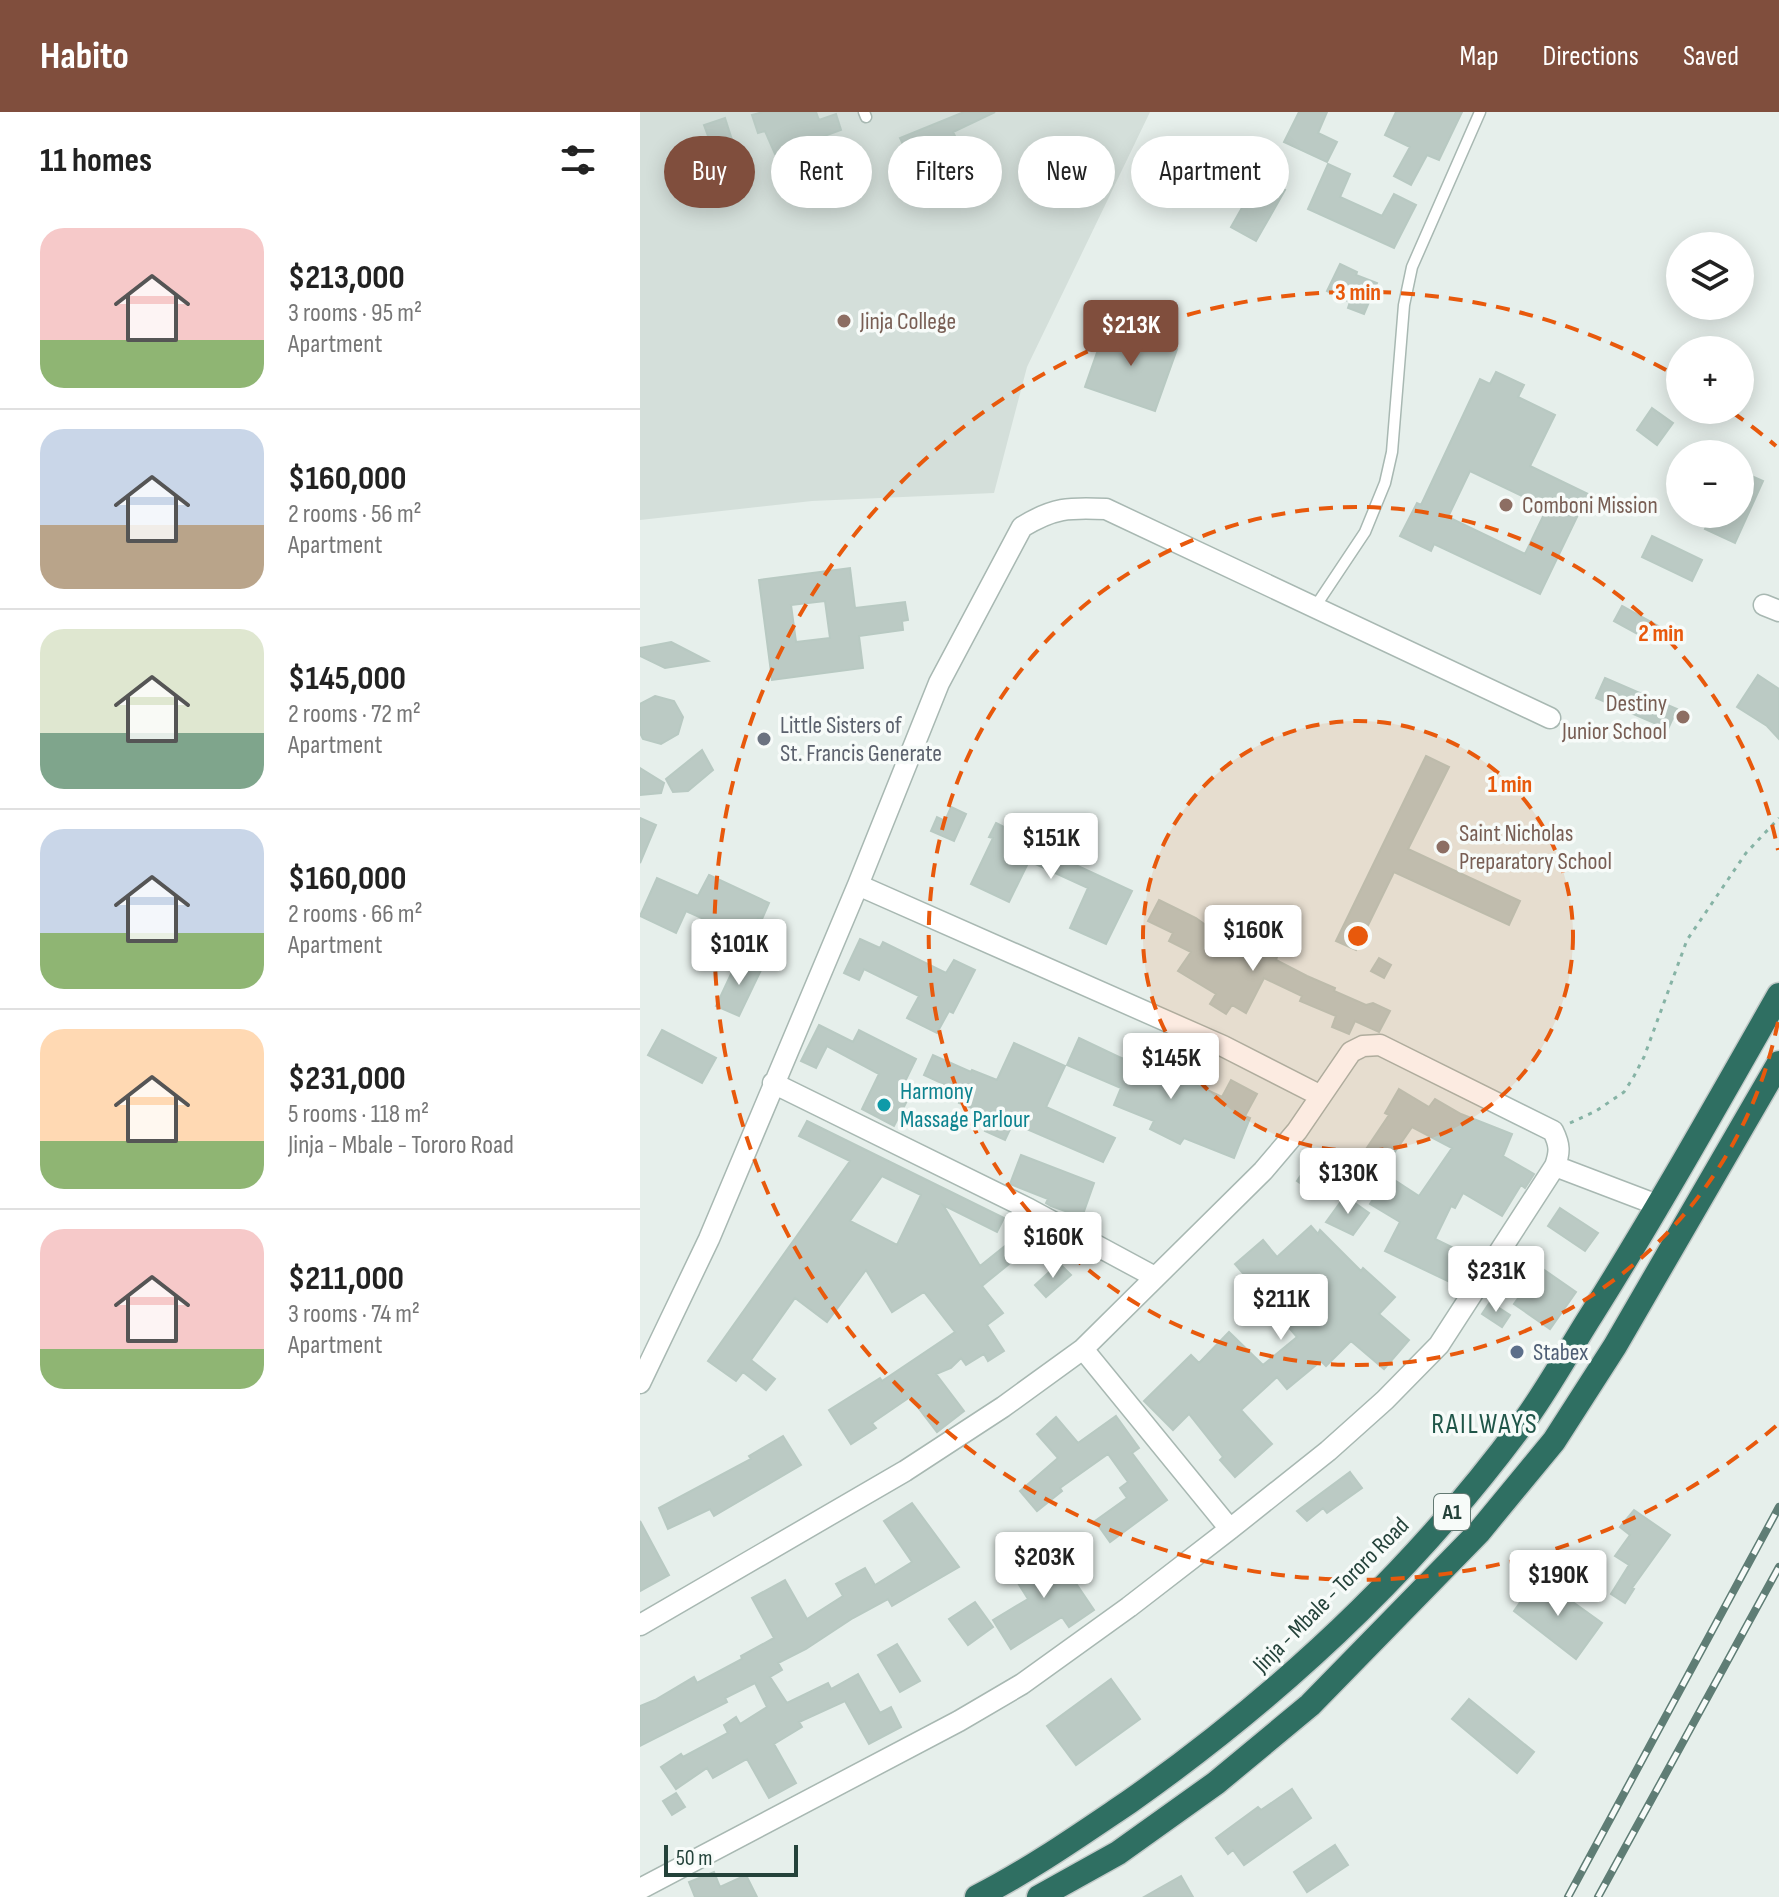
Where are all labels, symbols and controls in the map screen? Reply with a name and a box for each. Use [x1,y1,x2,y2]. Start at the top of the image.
text: Habito [40,34,129,79]
text: Map [1460,40,1499,73]
text: Directions [1543,40,1639,73]
text: Saved [1683,40,1739,73]
chip: Buy [664,136,755,208]
chip: Rent [771,136,872,208]
chip: Filters [888,136,1002,208]
chip: New [1018,136,1115,208]
chip: Apartment [1131,136,1289,208]
icon: filters [556,138,600,182]
text: 11 homes [40,140,152,181]
map controls [1666,232,1754,528]
button: layers [1666,232,1754,320]
text: $213,000 [288,257,405,298]
icon: home [104,260,200,356]
text: 3 min [1335,278,1381,307]
text: 3 rooms · 95 m² [288,298,422,329]
pin: $213K [1075,300,1187,368]
place label: Jinja College [859,307,956,336]
text: $213K [1101,310,1161,341]
marker: Jinja College [835,312,853,330]
text: Apartment [288,329,382,360]
button: + [1666,336,1754,424]
button: − [1666,440,1754,528]
text: $160,000 [288,458,406,499]
icon: home [104,461,200,557]
place label: Comboni Mission [1522,491,1658,520]
marker: Comboni Mission [1497,496,1515,514]
text: 2 rooms · 56 m² [288,499,422,530]
text: Apartment [288,530,382,561]
text: 2 min [1638,619,1684,648]
text: $145,000 [288,658,406,699]
icon: home [104,661,200,757]
place label: Destiny Junior School [1561,689,1667,746]
text: 2 rooms · 72 m² [288,699,421,730]
marker: Destiny Junior School [1674,708,1692,726]
place label: Little Sisters of St. Francis Generate [780,711,942,768]
text: Apartment [288,730,382,761]
marker: Little Sisters of St. Francis Generate [755,730,773,748]
text: 1 min [1488,770,1532,799]
pin: $151K [995,813,1107,881]
place label: Saint Nicholas Preparatory School [1459,819,1612,876]
text: $151K [1022,823,1080,854]
marker: Saint Nicholas Preparatory School [1434,838,1452,856]
text: $160,000 [288,858,406,899]
icon: home [104,861,200,957]
text: 2 rooms · 66 m² [288,899,423,930]
pin: $160K [1197,905,1309,973]
text: $160K [1223,915,1283,946]
pin: $101K [683,919,795,987]
centre of rings [1344,922,1372,950]
text: $101K [709,929,769,960]
text: Apartment [288,930,382,961]
pin: $145K [1115,1033,1227,1101]
text: $145K [1141,1043,1201,1074]
text: $231,000 [288,1058,406,1099]
icon: home [104,1061,200,1157]
place label: Harmony Massage Parlour [900,1077,1030,1134]
marker: Harmony Massage Parlour [875,1096,893,1114]
text: 5 rooms · 118 m² [288,1099,429,1130]
text: Jinja - Mbale - Tororo Road [288,1130,514,1161]
pin: $130K [1292,1148,1404,1216]
text: $130K [1318,1158,1378,1189]
pin: $160K [997,1212,1109,1280]
text: $160K [1023,1222,1083,1253]
pin: $231K [1440,1246,1552,1314]
text: $231K [1466,1256,1526,1287]
text: $211,000 [288,1258,404,1299]
icon: home [104,1261,200,1357]
pin: $211K [1225,1274,1337,1342]
text: $211K [1252,1284,1310,1315]
text: 3 rooms · 74 m² [288,1299,420,1330]
text: Apartment [288,1330,382,1361]
place label: Stabex [1533,1338,1588,1367]
marker: Stabex [1508,1343,1526,1361]
district label: RAILWAYS [1431,1408,1539,1441]
road number: A1 [1434,1494,1470,1530]
street label: Jinja - Mbale - Tororo Road [1246,1511,1415,1680]
pin: $203K [988,1532,1100,1600]
text: $203K [1013,1542,1075,1573]
pin: $190K [1502,1550,1614,1618]
text: $190K [1527,1560,1589,1591]
scale bar [664,1841,798,1877]
text: 50 m [676,1845,712,1872]

